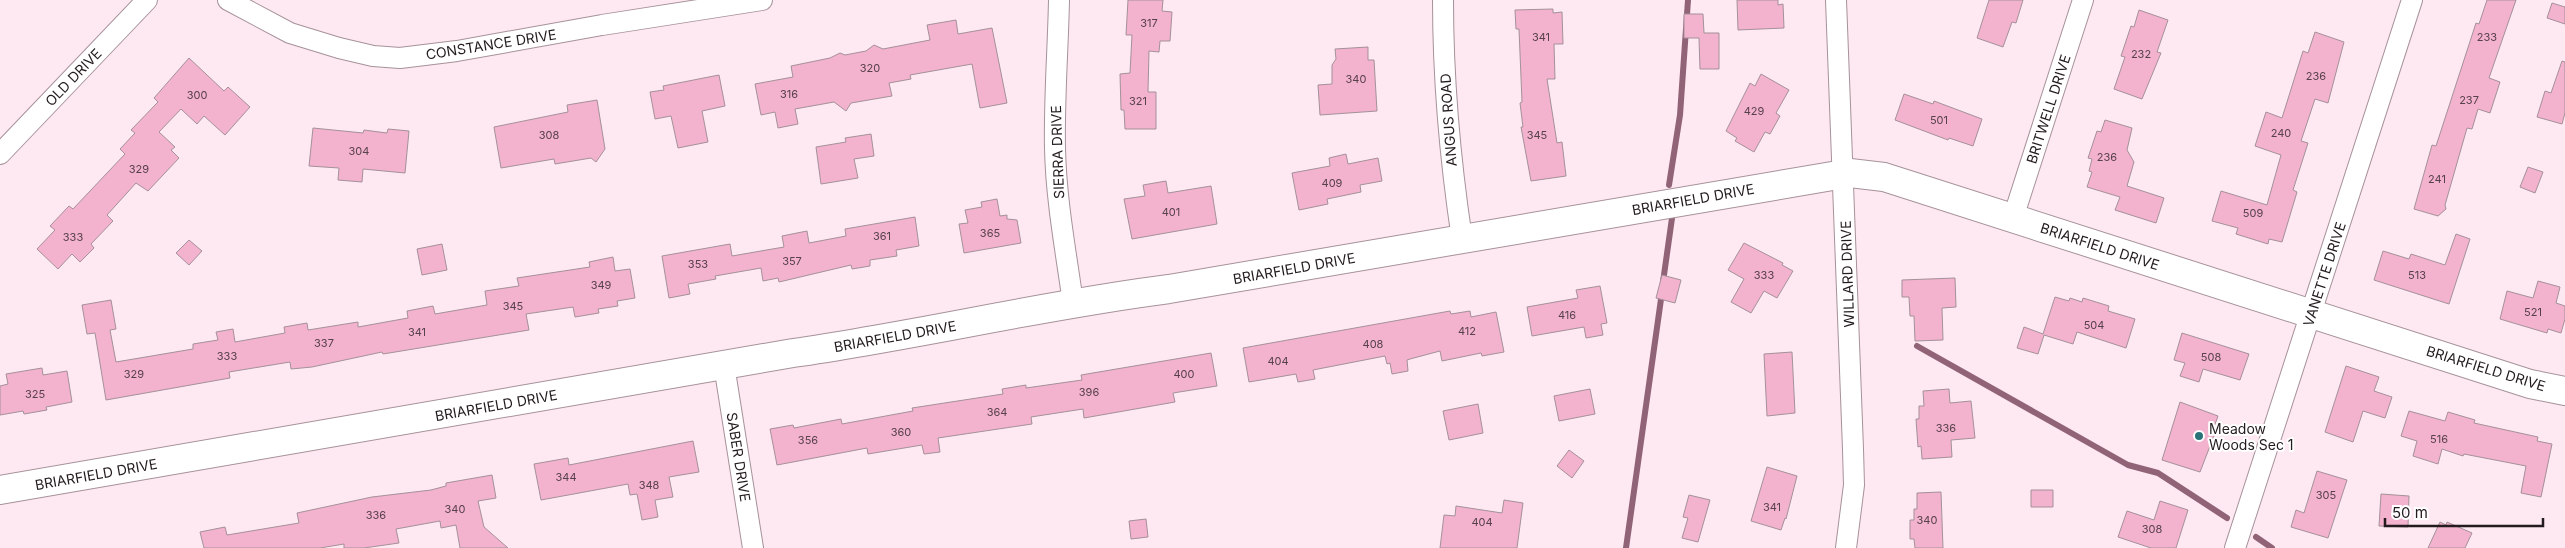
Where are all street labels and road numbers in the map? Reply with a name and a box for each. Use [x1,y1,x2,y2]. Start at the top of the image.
street label: CONSTANCE DRIVE [424,25,558,63]
street label: OLD DRIVE [41,45,105,109]
street label: BRITWELL DRIVE [2022,52,2074,166]
street label: ANGUS ROAD [1436,73,1460,167]
street label: SIERRA DRIVE [1047,105,1067,199]
street label: BRIARFIELD DRIVE [1630,180,1756,218]
street label: BRIARFIELD DRIVE [2038,219,2162,273]
street label: WILLARD DRIVE [1837,220,1857,328]
street label: VANETTE DRIVE [2299,220,2349,328]
street label: BRIARFIELD DRIVE [1231,249,1357,287]
street label: BRIARFIELD DRIVE [832,317,958,355]
street label: BRIARFIELD DRIVE [2424,342,2548,394]
street label: BRIARFIELD DRIVE [433,386,559,424]
street label: SABER DRIVE [724,411,754,503]
street label: BRIARFIELD DRIVE [33,455,159,493]

